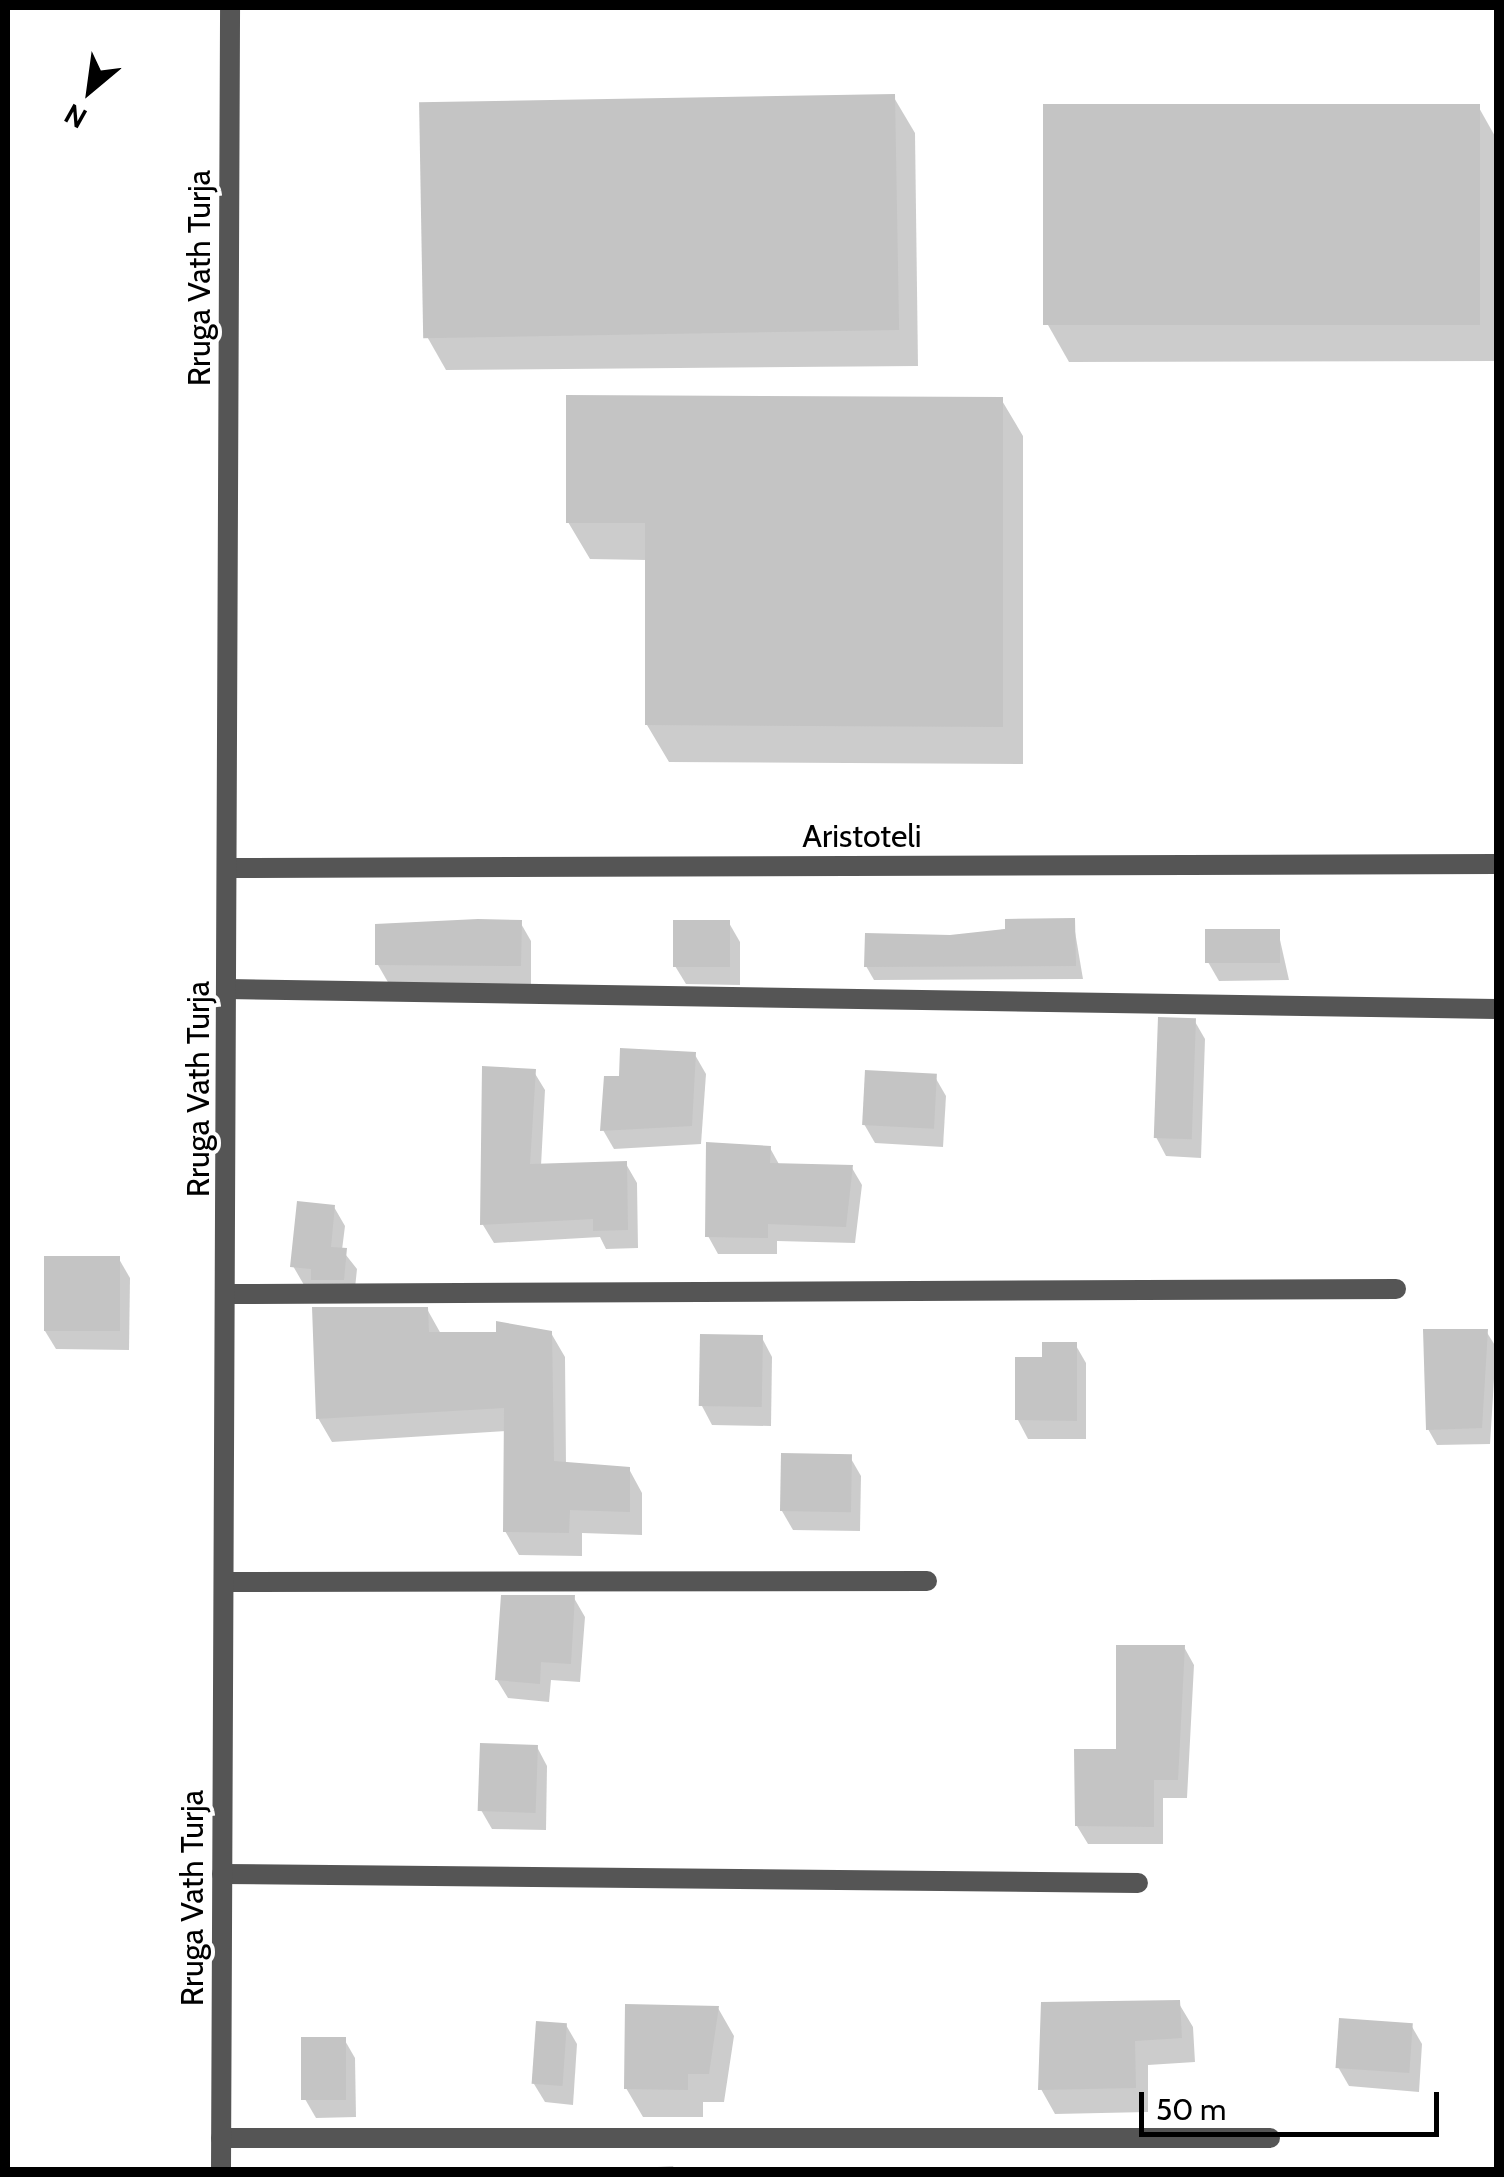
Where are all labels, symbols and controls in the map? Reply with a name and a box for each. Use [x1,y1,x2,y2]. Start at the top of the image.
north arrow [40,40,140,140]
text: N [59,97,92,136]
street label: Rruga Vath Turja [180,170,218,386]
street label: Aristoteli [802,817,922,855]
street label: Rruga Vath Turja [179,981,217,1197]
street label: Rruga Vath Turja [173,1790,211,2006]
scale bar [1144,2072,1444,2134]
text: 50 m [1156,2091,1226,2128]

